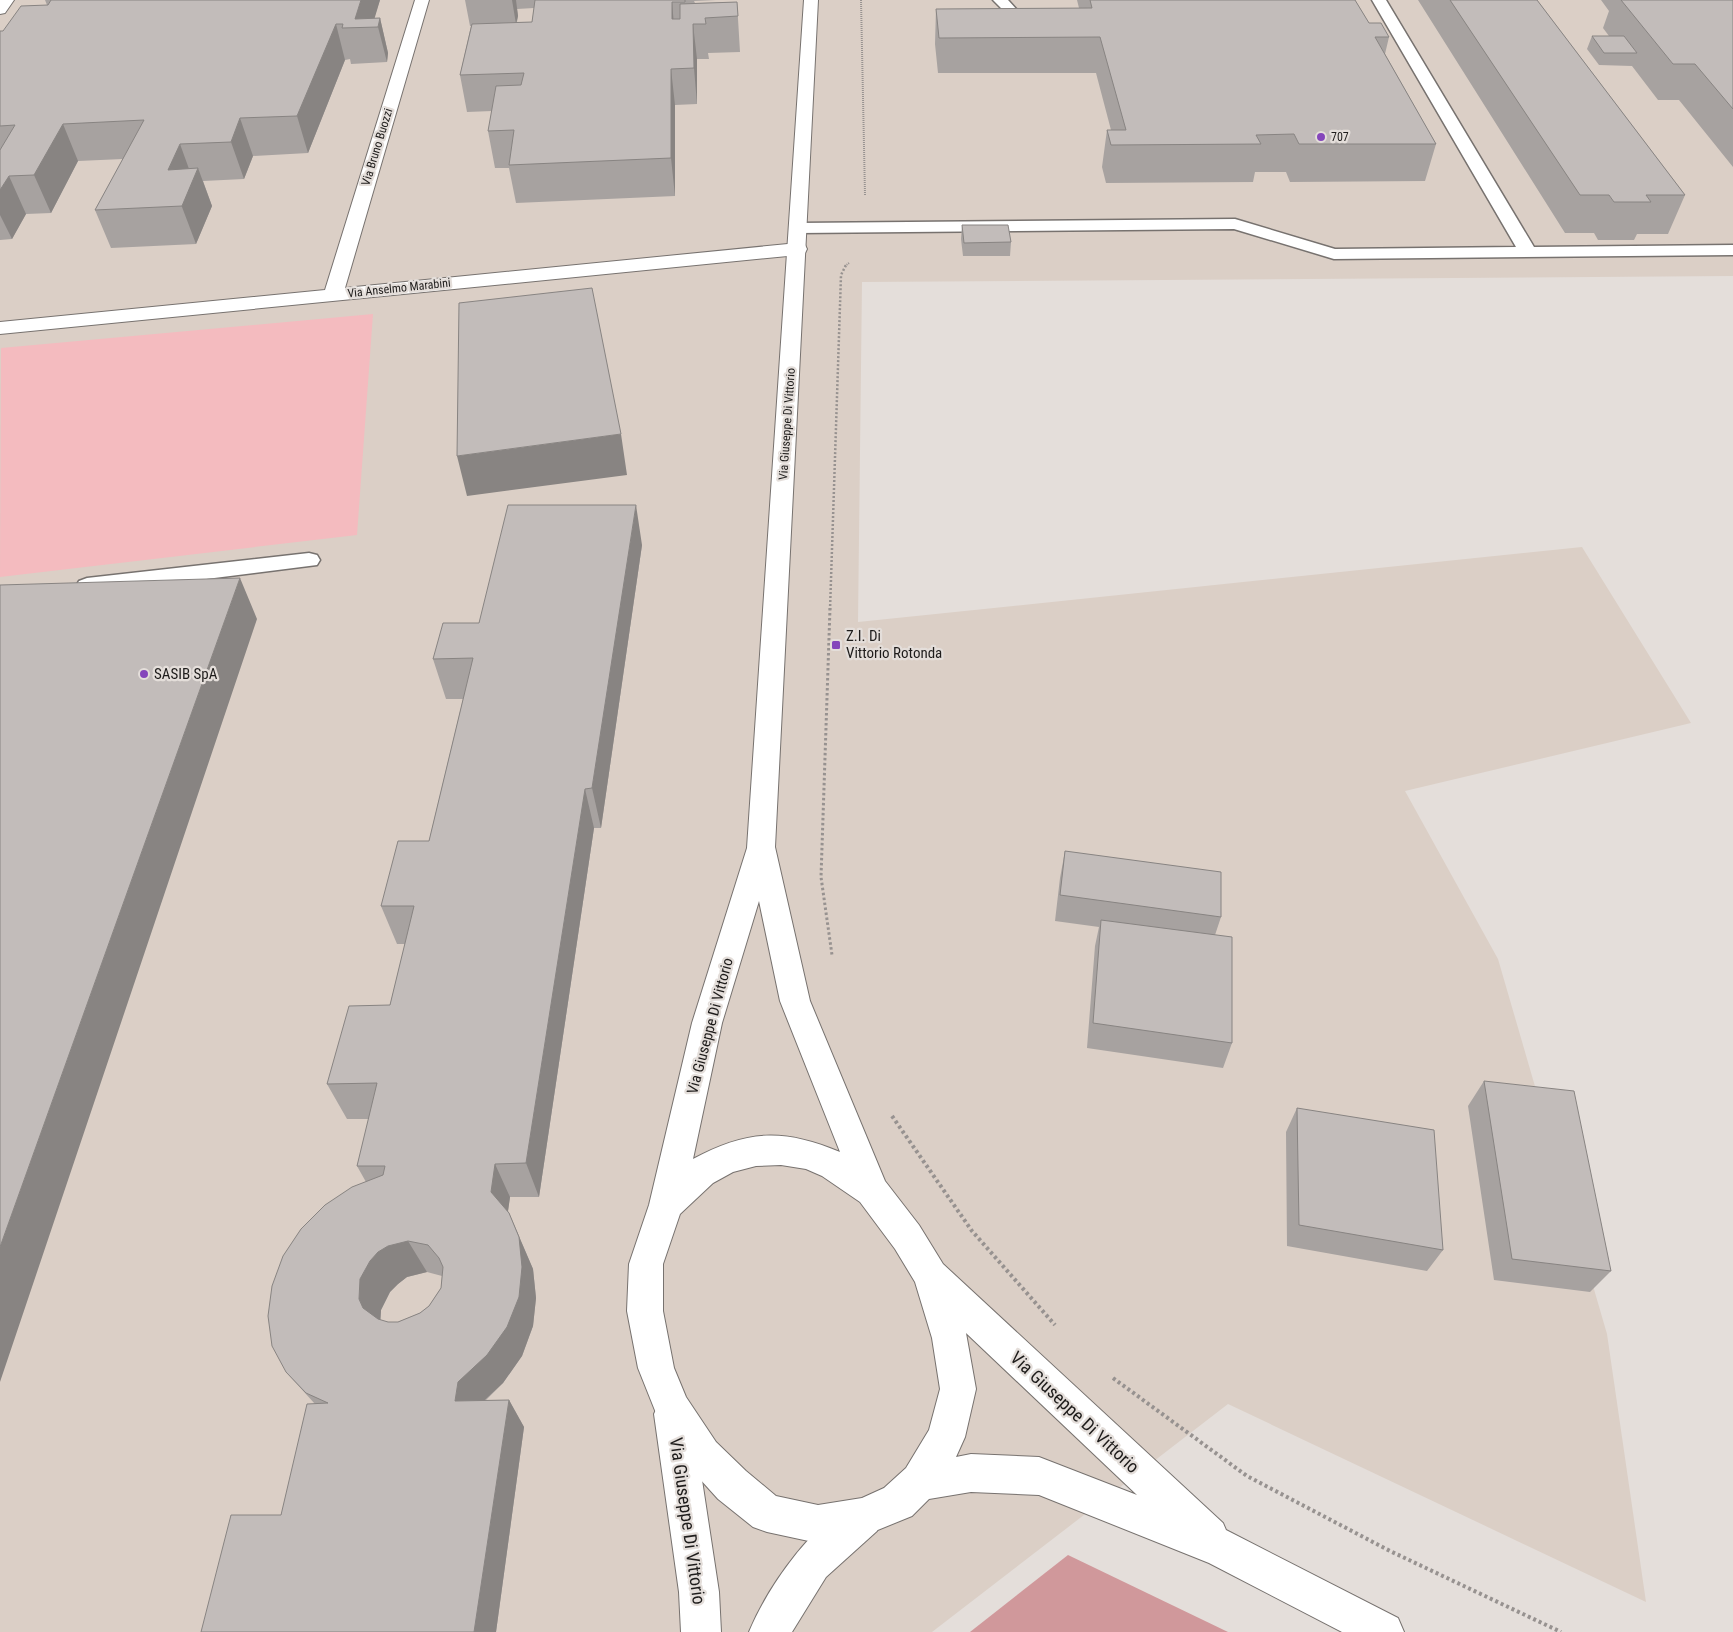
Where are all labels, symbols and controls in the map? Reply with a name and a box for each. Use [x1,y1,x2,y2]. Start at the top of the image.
street label: Via Bruno Buozzi [359,107,395,187]
place label: 707 [1331,130,1349,144]
marker: 707 [1315,131,1327,143]
street label: Via Anselmo Marabini [347,276,451,300]
street label: Via Giuseppe Di Vittorio [776,368,798,480]
place label: Z.I. Di Vittorio Rotonda [846,627,942,662]
marker: Z.I. Di Vittorio Rotonda [830,639,842,651]
place label: SASIB SpA [154,665,218,683]
marker: SASIB SpA [138,668,150,680]
street label: Via Giuseppe Di Vittorio [683,956,737,1096]
street label: Via Giuseppe Di Vittorio [1006,1347,1144,1477]
street label: Via Giuseppe Di Vittorio [666,1436,710,1606]

